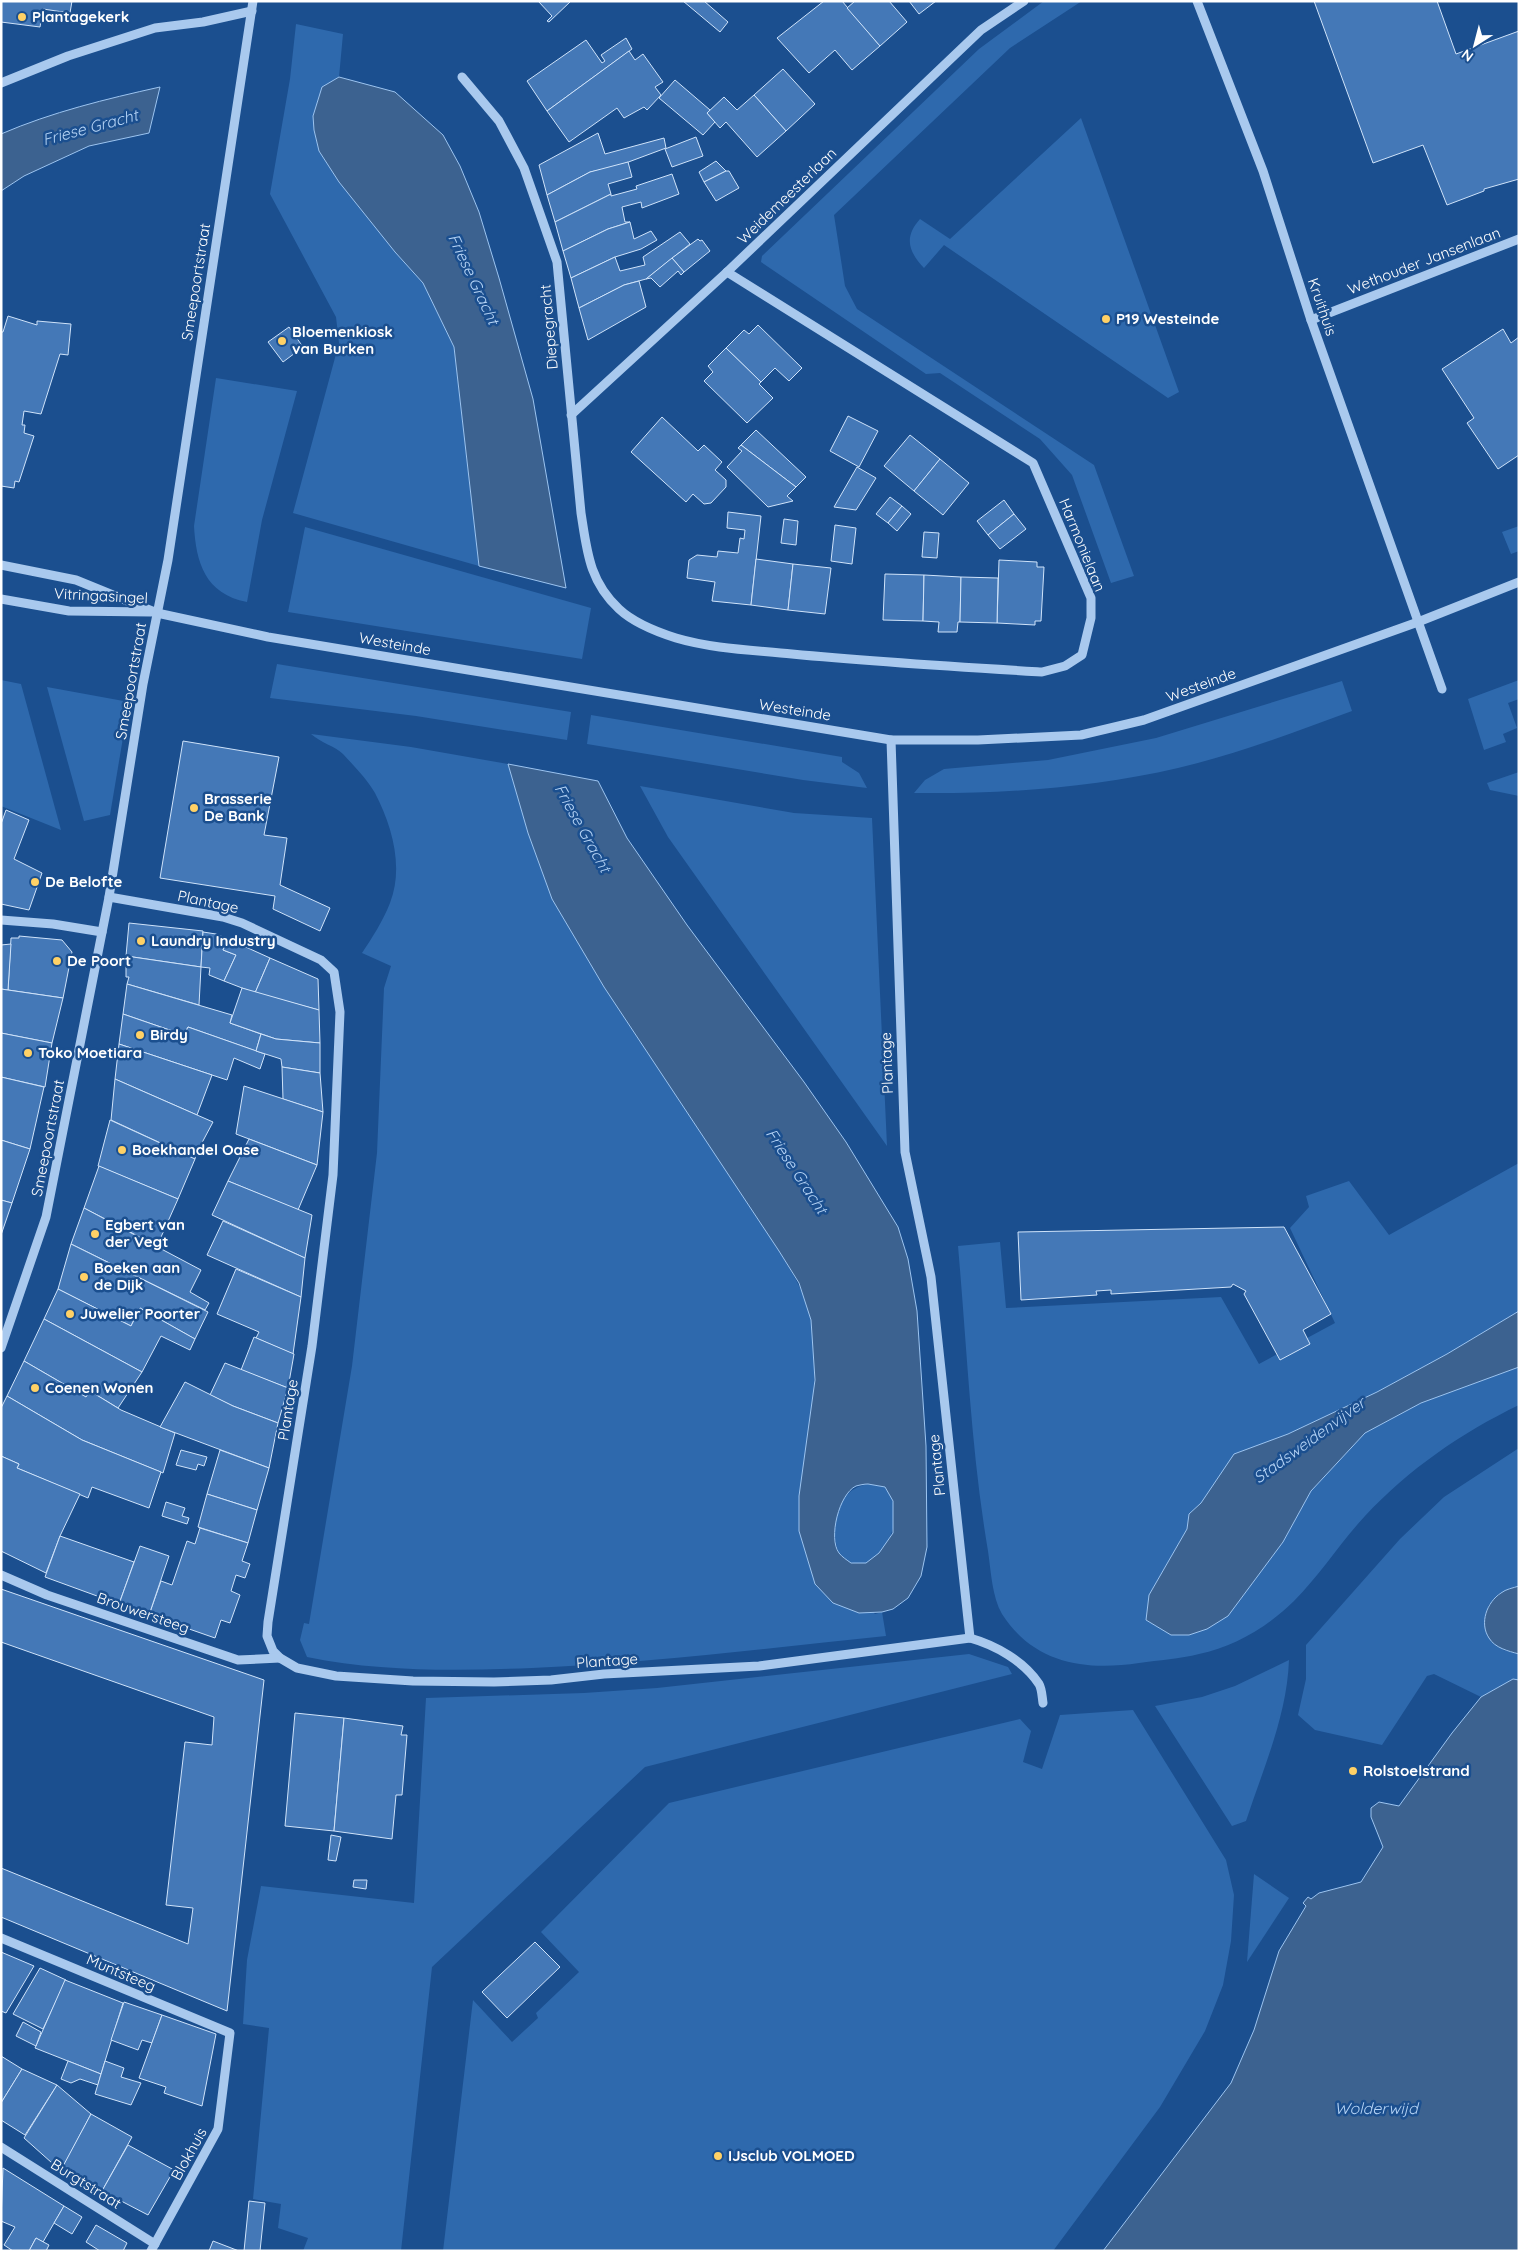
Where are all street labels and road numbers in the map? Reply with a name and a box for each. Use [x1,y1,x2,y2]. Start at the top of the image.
street label: Weidemeesterlaan [733,143,840,248]
street label: Smeepoortstraat [177,222,214,342]
street label: Wethouder Jansenlaan [1345,223,1503,298]
street label: Kruithuis [1304,275,1341,338]
street label: Diepegracht [535,284,562,370]
street label: Harmonielaan [1055,495,1110,594]
street label: Vitringasingel [53,584,149,607]
street label: Smeepoortstraat [111,621,150,741]
street label: Westeinde [358,628,433,659]
street label: Westeinde [1163,663,1238,706]
street label: Westeinde [758,694,832,725]
street label: Plantage [176,886,240,917]
street label: Plantage [876,1032,897,1094]
street label: Smeepoortstraat [27,1078,68,1198]
street label: Plantage [273,1378,302,1442]
street label: Plantage [924,1433,949,1497]
street label: Brouwersteeg [94,1588,192,1637]
street label: Plantage [575,1649,638,1672]
street label: Muntsteeg [84,1949,159,1996]
street label: Blokhuis [166,2124,211,2183]
street label: Burgtstraat [47,2154,125,2213]

